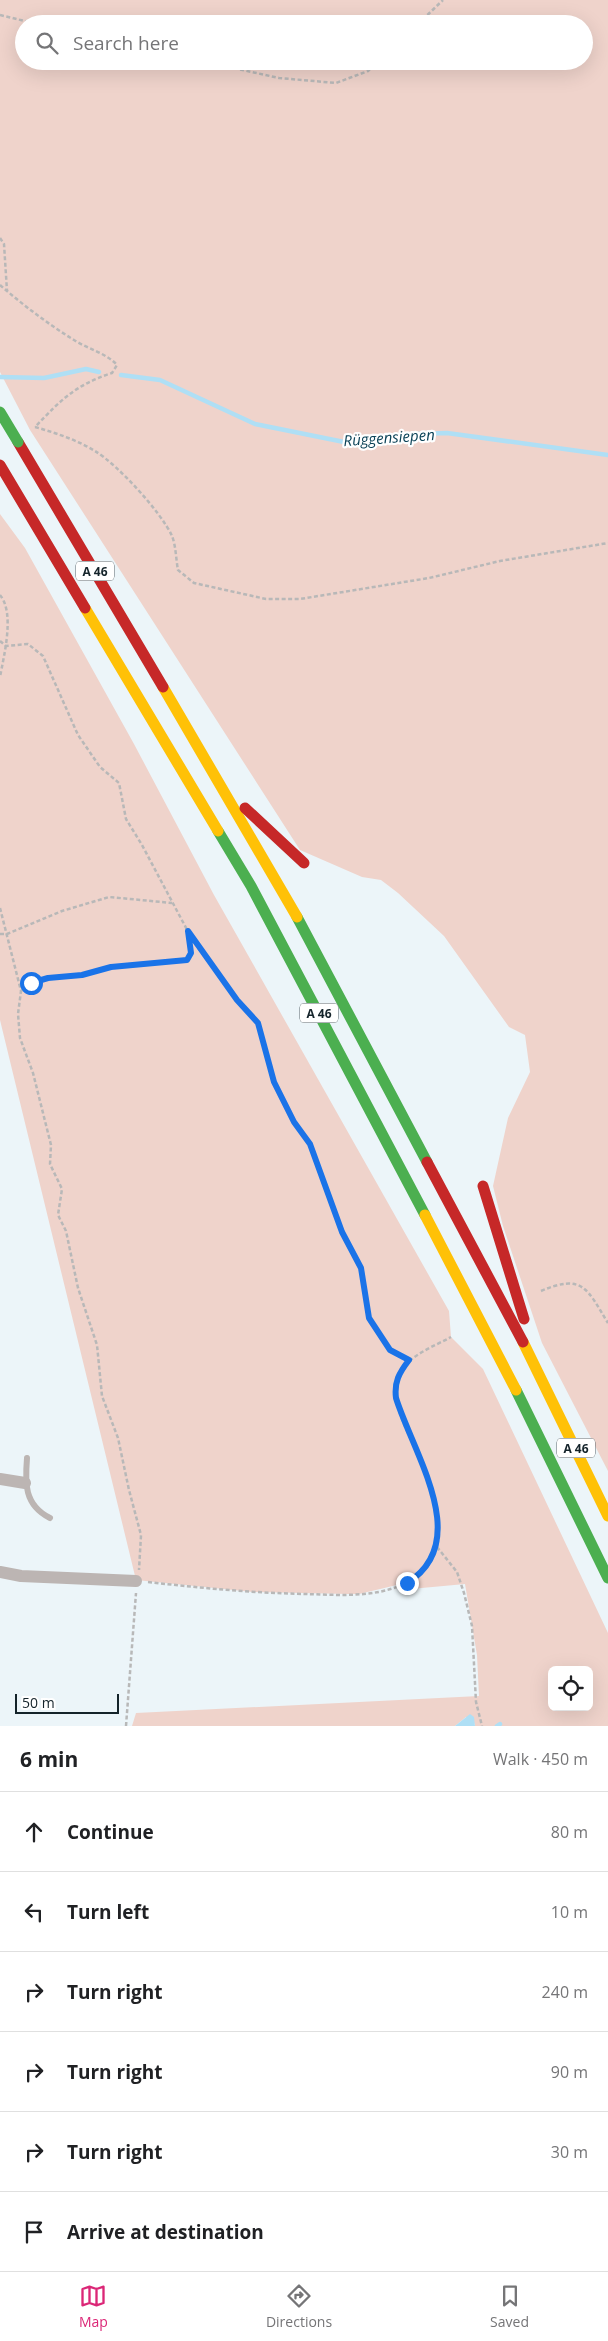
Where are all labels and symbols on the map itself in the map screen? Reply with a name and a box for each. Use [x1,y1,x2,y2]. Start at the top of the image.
water label: Rüggensiepen [343,424,435,450]
road number: A 46 [76,562,114,580]
route start [20,972,43,995]
road number: A 46 [300,1004,338,1022]
road number: A 46 [557,1439,595,1458]
route end [396,1572,419,1595]
scale bar [15,1691,119,1714]

